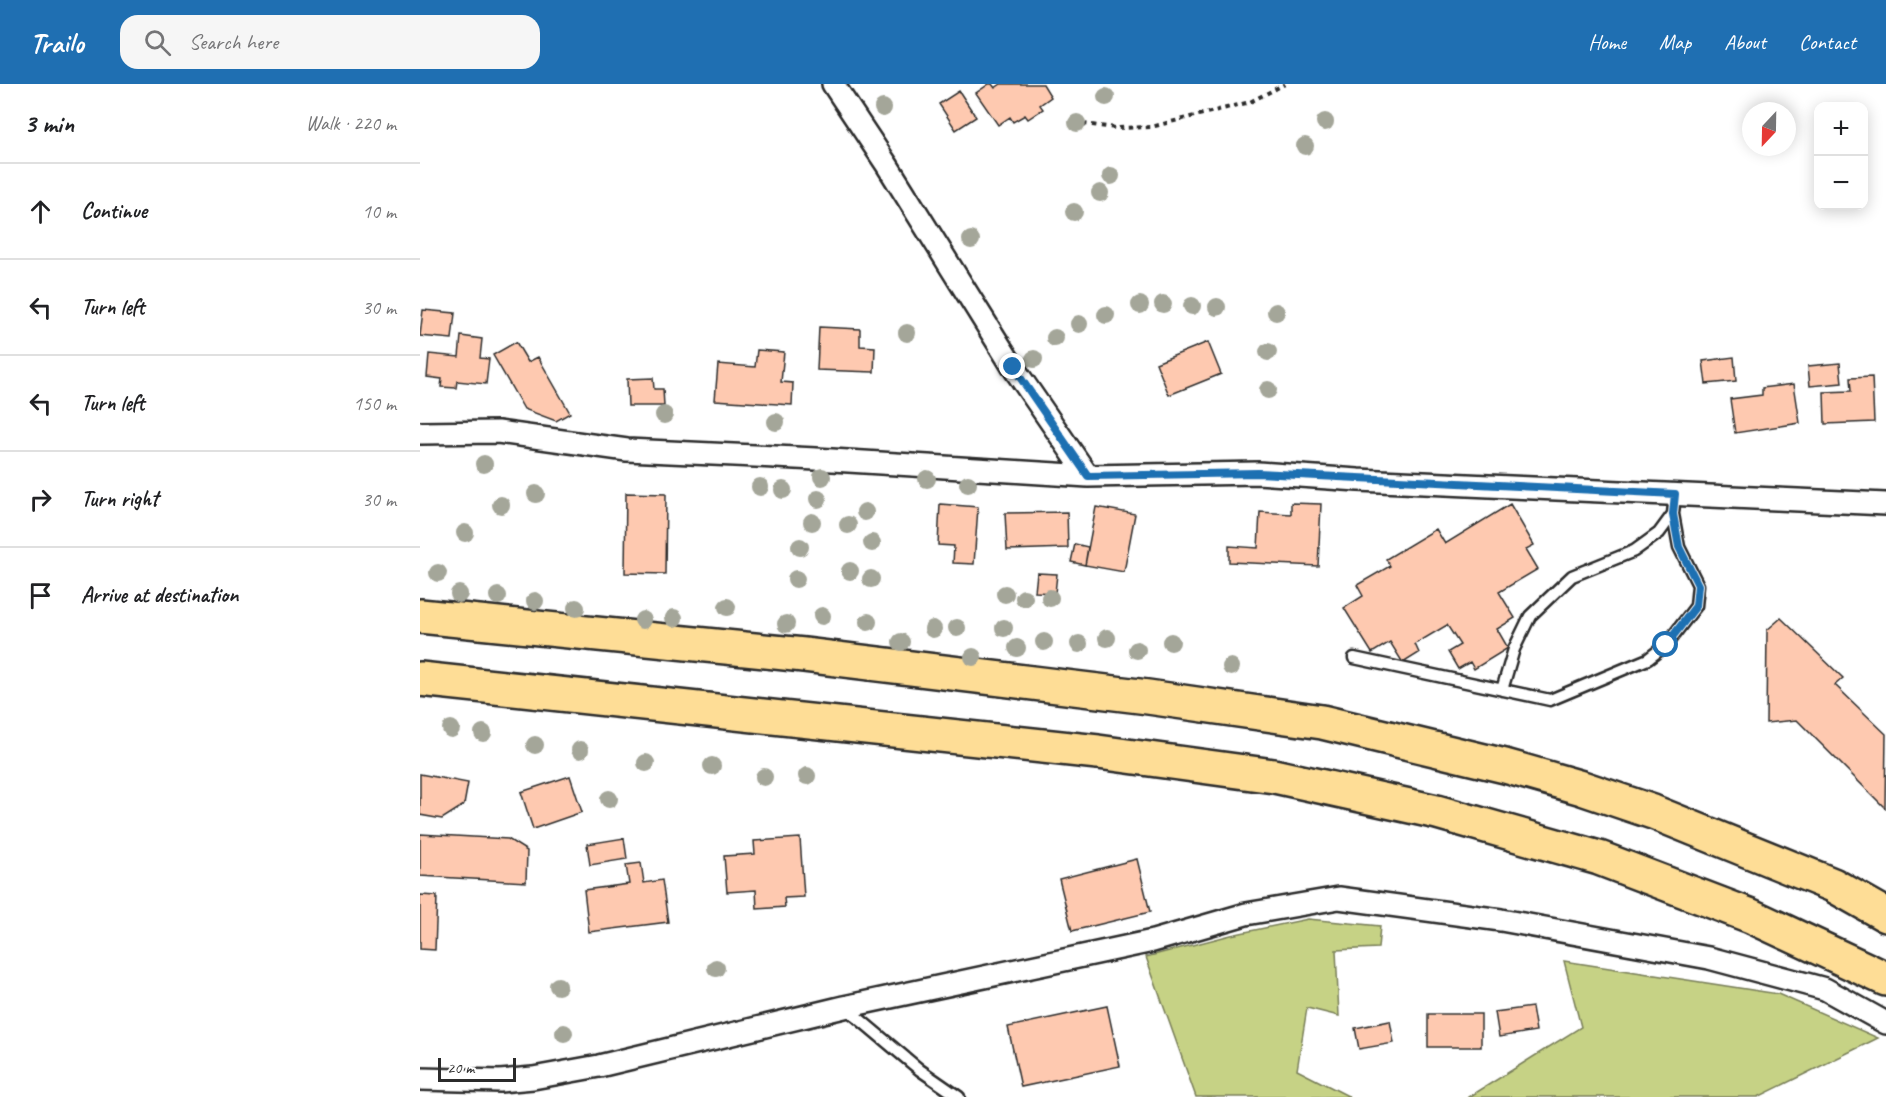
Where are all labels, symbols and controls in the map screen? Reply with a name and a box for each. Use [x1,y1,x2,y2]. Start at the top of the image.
search box [120,15,540,69]
text: Trailo [30,25,84,60]
icon: search [141,26,174,59]
text: Search here [189,28,278,56]
text: Home [1588,29,1626,55]
text: Map [1659,29,1691,55]
text: About [1724,29,1766,55]
text: Contact [1799,29,1856,55]
north arrow [1742,102,1796,156]
map controls [1814,102,1868,210]
button: + [1814,102,1868,156]
text: 3 min [24,107,74,140]
text: Walk · 220 m [306,111,396,136]
button: − [1814,156,1868,210]
icon: ahead [24,195,57,228]
text: Continue [81,197,147,225]
text: 10 m [362,199,396,224]
icon: left [24,291,57,324]
text: Turn left [81,293,145,321]
text: 30 m [362,295,396,320]
route end [999,353,1025,379]
icon: left [24,387,57,420]
text: Turn left [81,389,145,417]
text: 150 m [353,391,396,416]
icon: right [24,483,57,516]
text: Turn right [81,485,158,513]
text: 30 m [362,487,396,512]
icon: arrive [24,579,57,612]
text: Arrive at destination [81,581,238,609]
route start [1652,631,1678,657]
scale bar [438,1055,516,1082]
text: 20 m [447,1058,474,1078]

